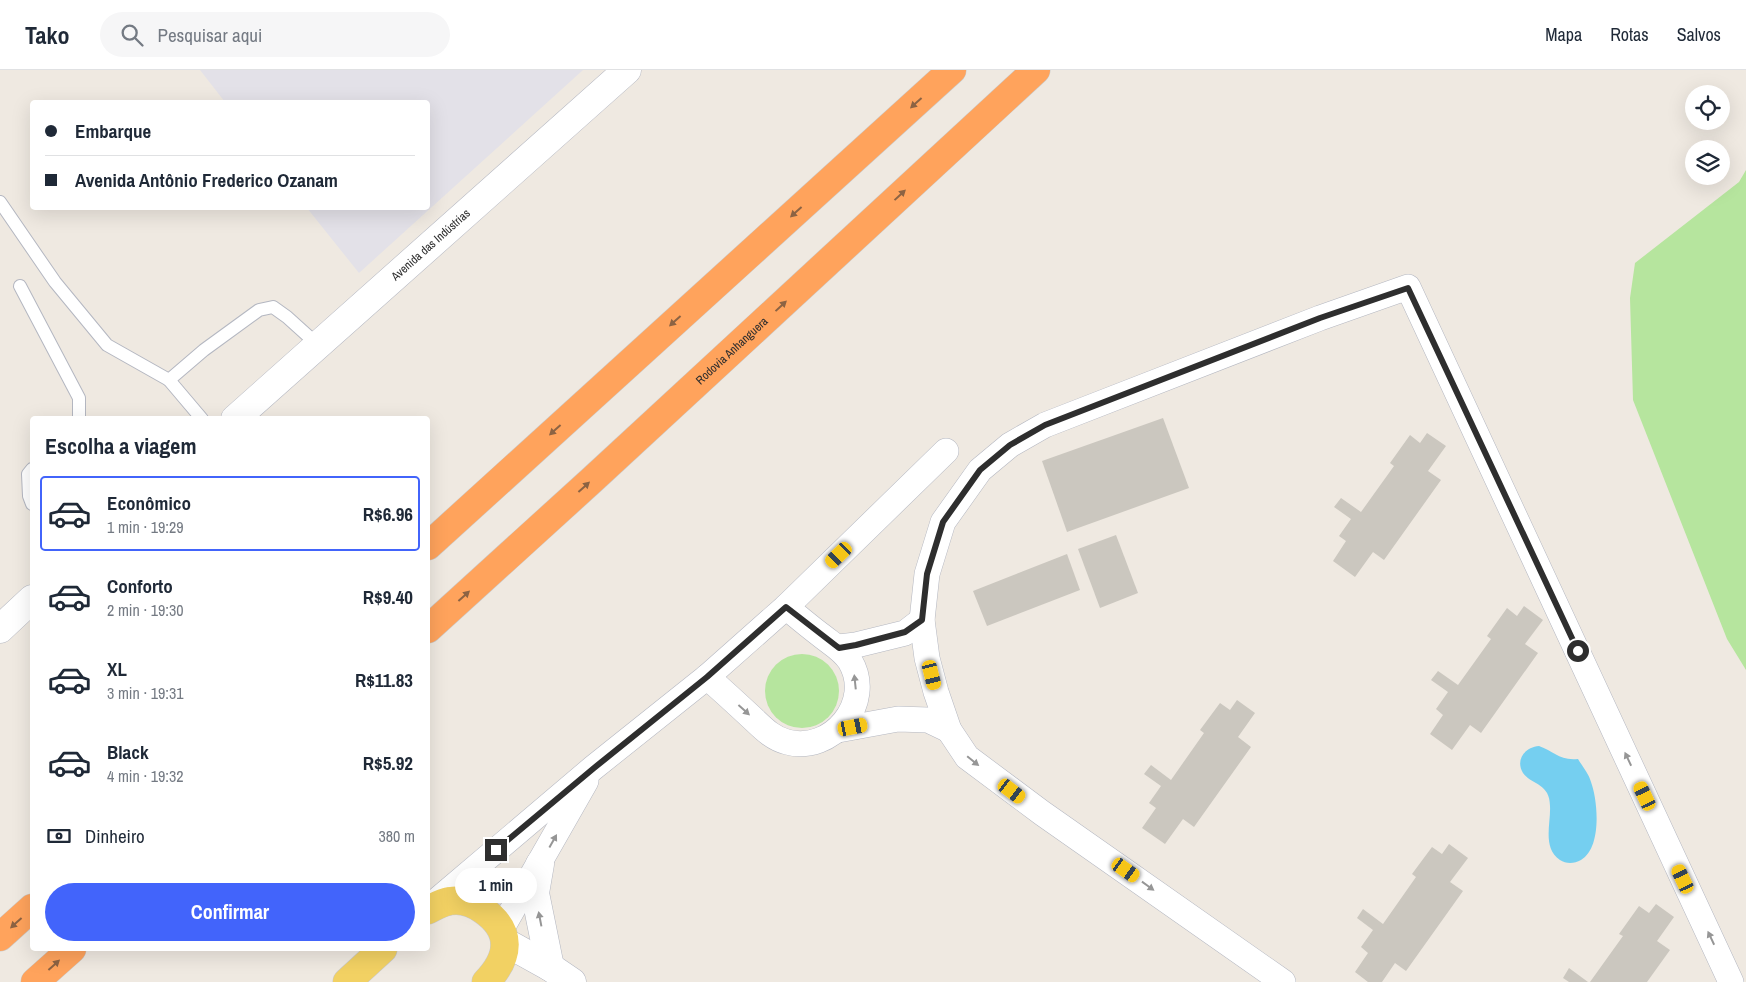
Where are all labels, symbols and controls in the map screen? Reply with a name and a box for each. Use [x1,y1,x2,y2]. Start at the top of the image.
search box [100,12,450,57]
text: Tako [25,19,70,51]
icon: search [118,21,146,49]
text: Pesquisar aqui [158,22,262,48]
text: Mapa [1545,22,1582,47]
text: Rotas [1610,22,1649,47]
text: Salvos [1677,22,1721,47]
map controls [1685,85,1730,185]
button: locate [1685,85,1730,130]
one-way arrow [911,97,923,109]
text: Embarque [75,118,151,144]
button: layers [1685,140,1730,185]
text: Avenida Antônio Frederico Ozanam [75,167,338,193]
one-way arrow [894,190,907,201]
street label: Avenida das Indústrias [387,205,474,285]
one-way arrow [790,206,802,218]
one-way arrow [775,300,787,312]
street label: Rodovia Anhanguera [692,313,772,388]
one-way arrow [669,315,682,326]
one-way arrow [548,424,561,435]
text: Escolha a viagem [45,431,196,461]
one-way arrow [578,481,590,493]
text: Econômico [107,490,191,516]
icon: car [47,491,92,536]
text: R$6.96 [363,501,413,527]
text: 1 min · 19:29 [107,516,184,538]
car [822,539,855,571]
text: Conforto [107,573,173,599]
icon: car [47,574,92,619]
text: R$9.40 [363,584,413,610]
one-way arrow [457,590,469,602]
text: 2 min · 19:30 [107,599,184,621]
route start [1567,640,1589,662]
text: XL [107,656,127,682]
icon: car [47,657,92,702]
car [921,659,942,691]
text: R$11.83 [355,667,413,693]
one-way arrow [851,674,859,690]
text: 3 min · 19:31 [107,682,184,704]
one-way arrow [737,704,749,716]
car [836,717,869,737]
text: Black [107,739,149,765]
icon: car [47,740,92,785]
text: R$5.92 [363,750,413,776]
one-way arrow [1623,752,1631,766]
one-way arrow [966,756,980,766]
text: 4 min · 19:32 [107,765,184,787]
car [995,776,1028,806]
car [1631,779,1658,813]
icon: cash [45,822,73,850]
text: Dinheiro [85,823,145,849]
text: 380 m [379,825,415,847]
one-way arrow [549,834,557,848]
route end [485,839,507,861]
car [1109,855,1142,885]
car [1669,862,1696,896]
callout: 1 min [455,868,537,902]
text: 1 min [479,874,513,896]
one-way arrow [1141,881,1155,891]
button: Confirmar [45,883,415,941]
one-way arrow [535,911,543,927]
one-way arrow [11,917,23,929]
one-way arrow [1706,931,1714,945]
one-way arrow [47,960,60,971]

